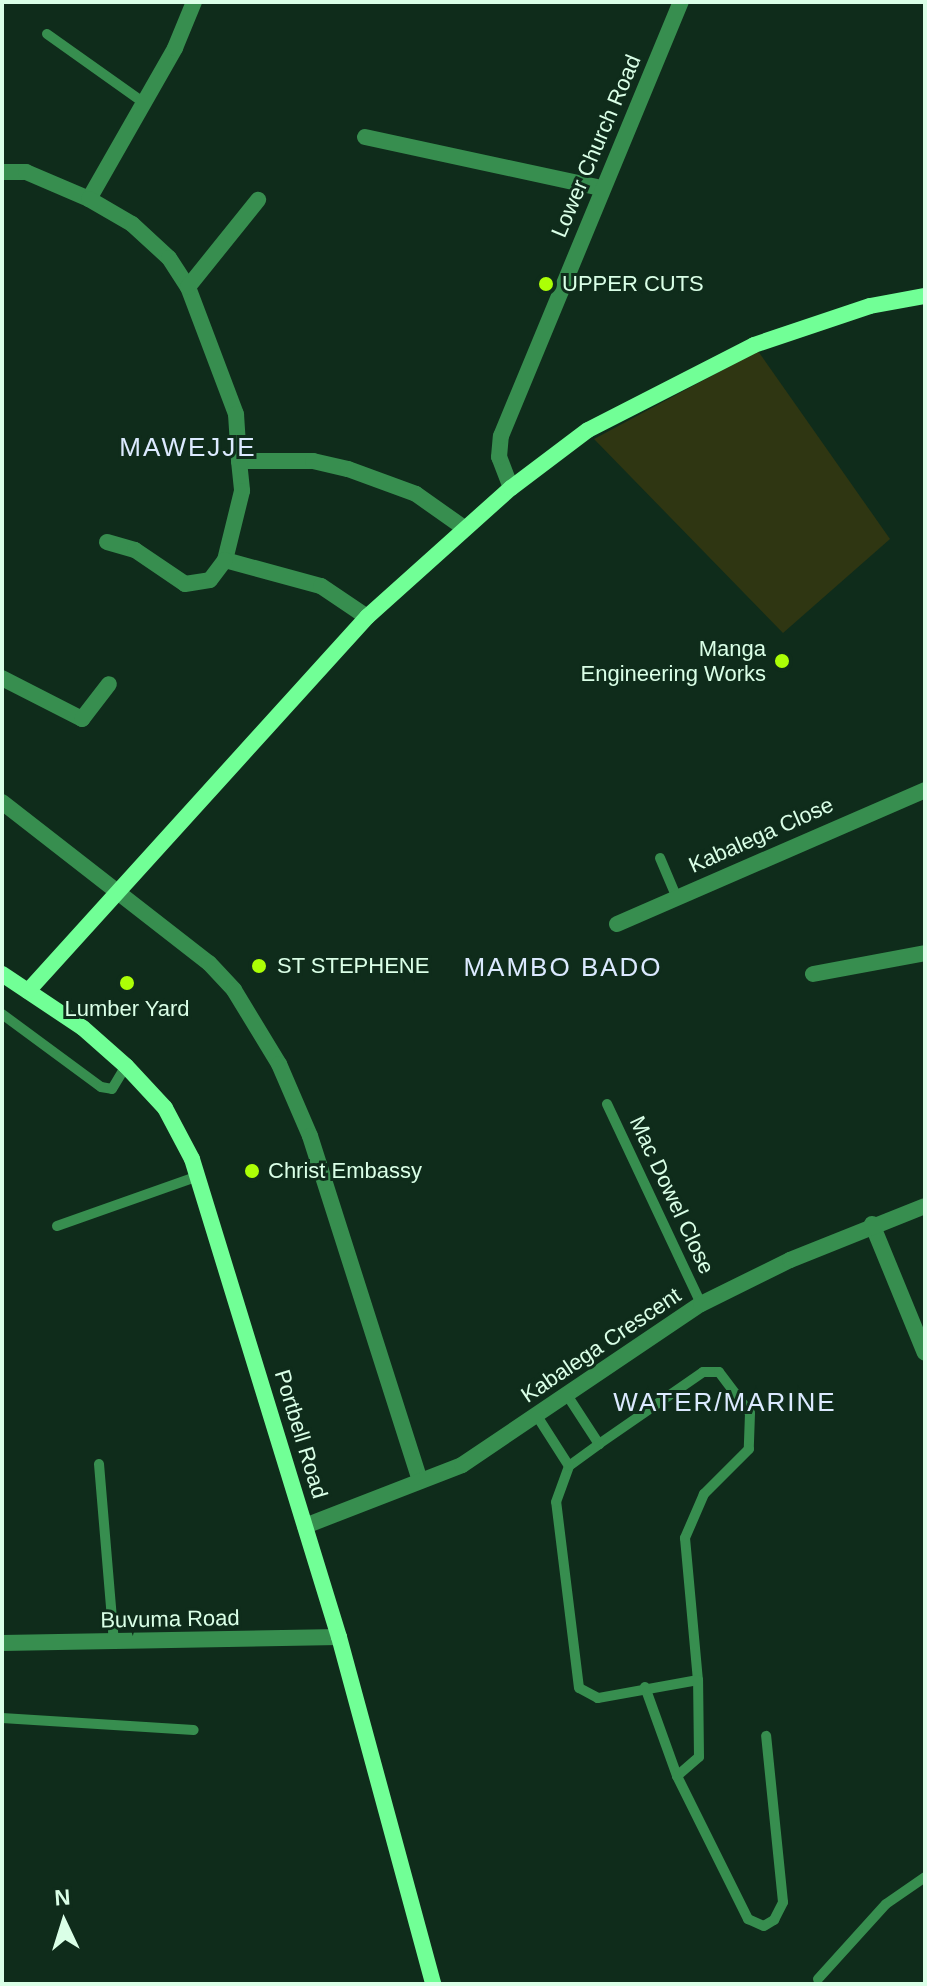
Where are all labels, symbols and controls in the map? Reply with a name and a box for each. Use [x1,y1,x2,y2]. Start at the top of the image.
street label: Lower Church Road [546,51,646,241]
place label: UPPER CUTS [562,271,704,297]
marker: UPPER CUTS [537,275,555,293]
district label: MAWEJJE [119,432,257,464]
place label: Manga Engineering Works [581,635,766,686]
marker: Manga Engineering Works [773,652,791,670]
street label: Kabalega Close [685,791,837,879]
district label: MAMBO BADO [463,952,663,984]
place label: ST STEPHENE [277,953,430,979]
marker: ST STEPHENE [248,955,270,977]
marker: Lumber Yard [118,974,136,992]
place label: Lumber Yard [64,996,190,1022]
street label: Mac Dowel Close [624,1112,720,1278]
place label: Christ Embassy [268,1158,422,1184]
marker: Christ Embassy [243,1162,261,1180]
street label: Kabalega Crescent [516,1282,686,1408]
street label: Portbell Road [269,1366,333,1502]
district label: WATER/MARINE [613,1387,837,1419]
street label: Buvuma Road [100,1605,240,1633]
north arrow [24,1882,104,1962]
text: N [53,1885,71,1911]

